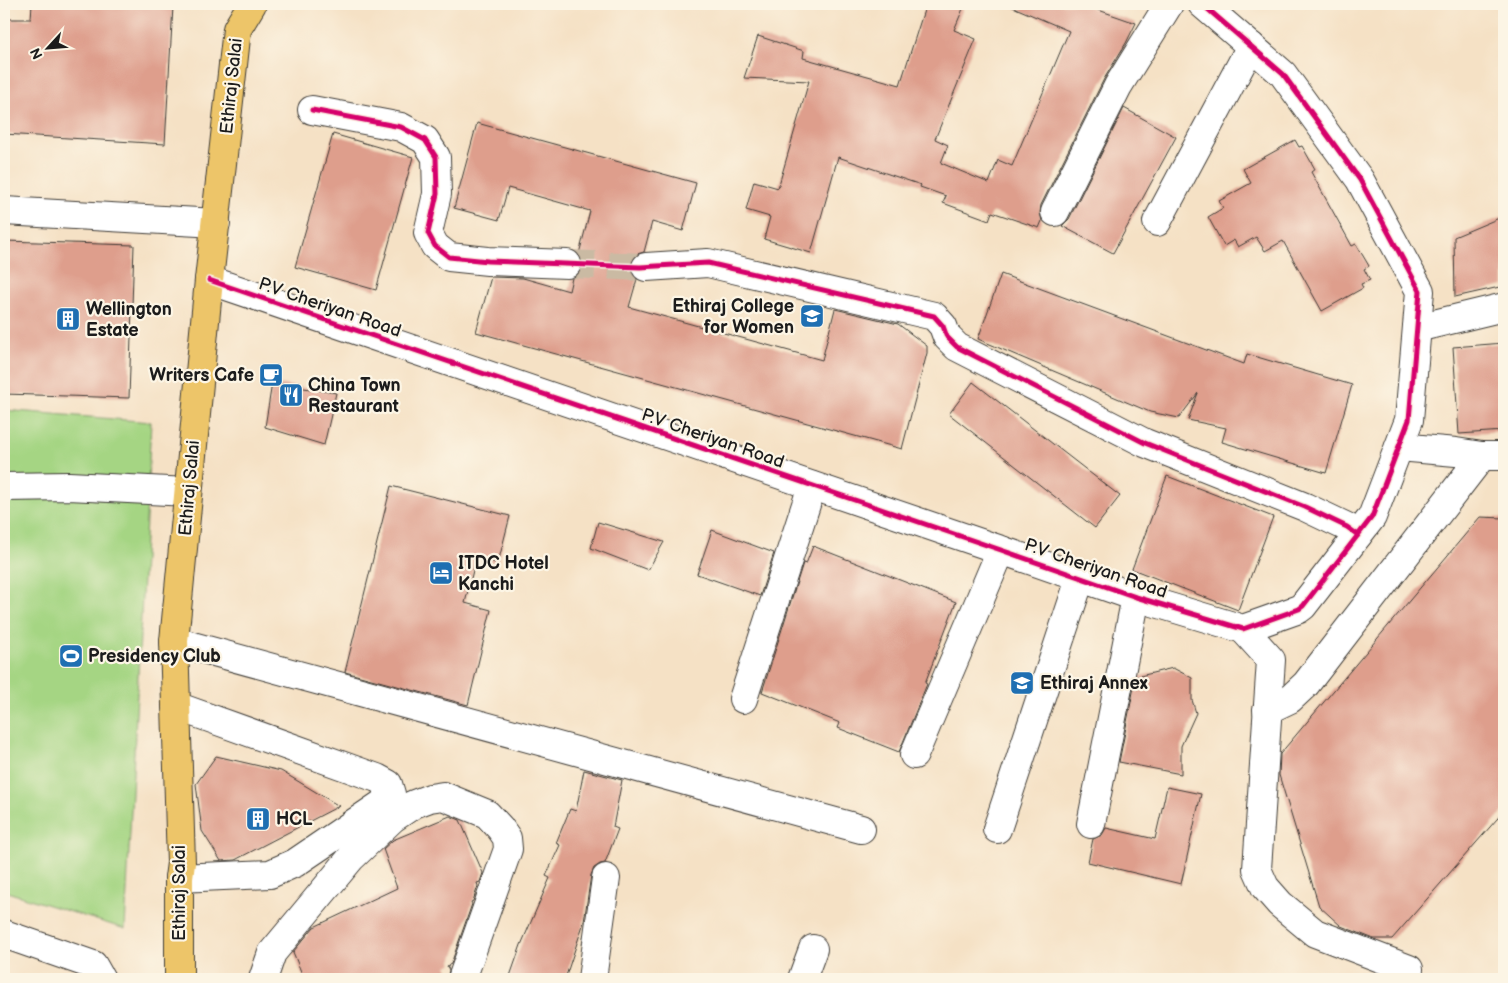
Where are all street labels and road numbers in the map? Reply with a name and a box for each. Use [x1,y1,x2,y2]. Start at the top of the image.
street label: Ethiraj Salai [216,37,247,135]
street label: P.V Cheriyan Road [256,273,404,342]
street label: P.V Cheriyan Road [639,404,787,473]
street label: Ethiraj Salai [175,439,204,537]
street label: P.V Cheriyan Road [1022,534,1170,603]
street label: Ethiraj Salai [169,845,190,941]

